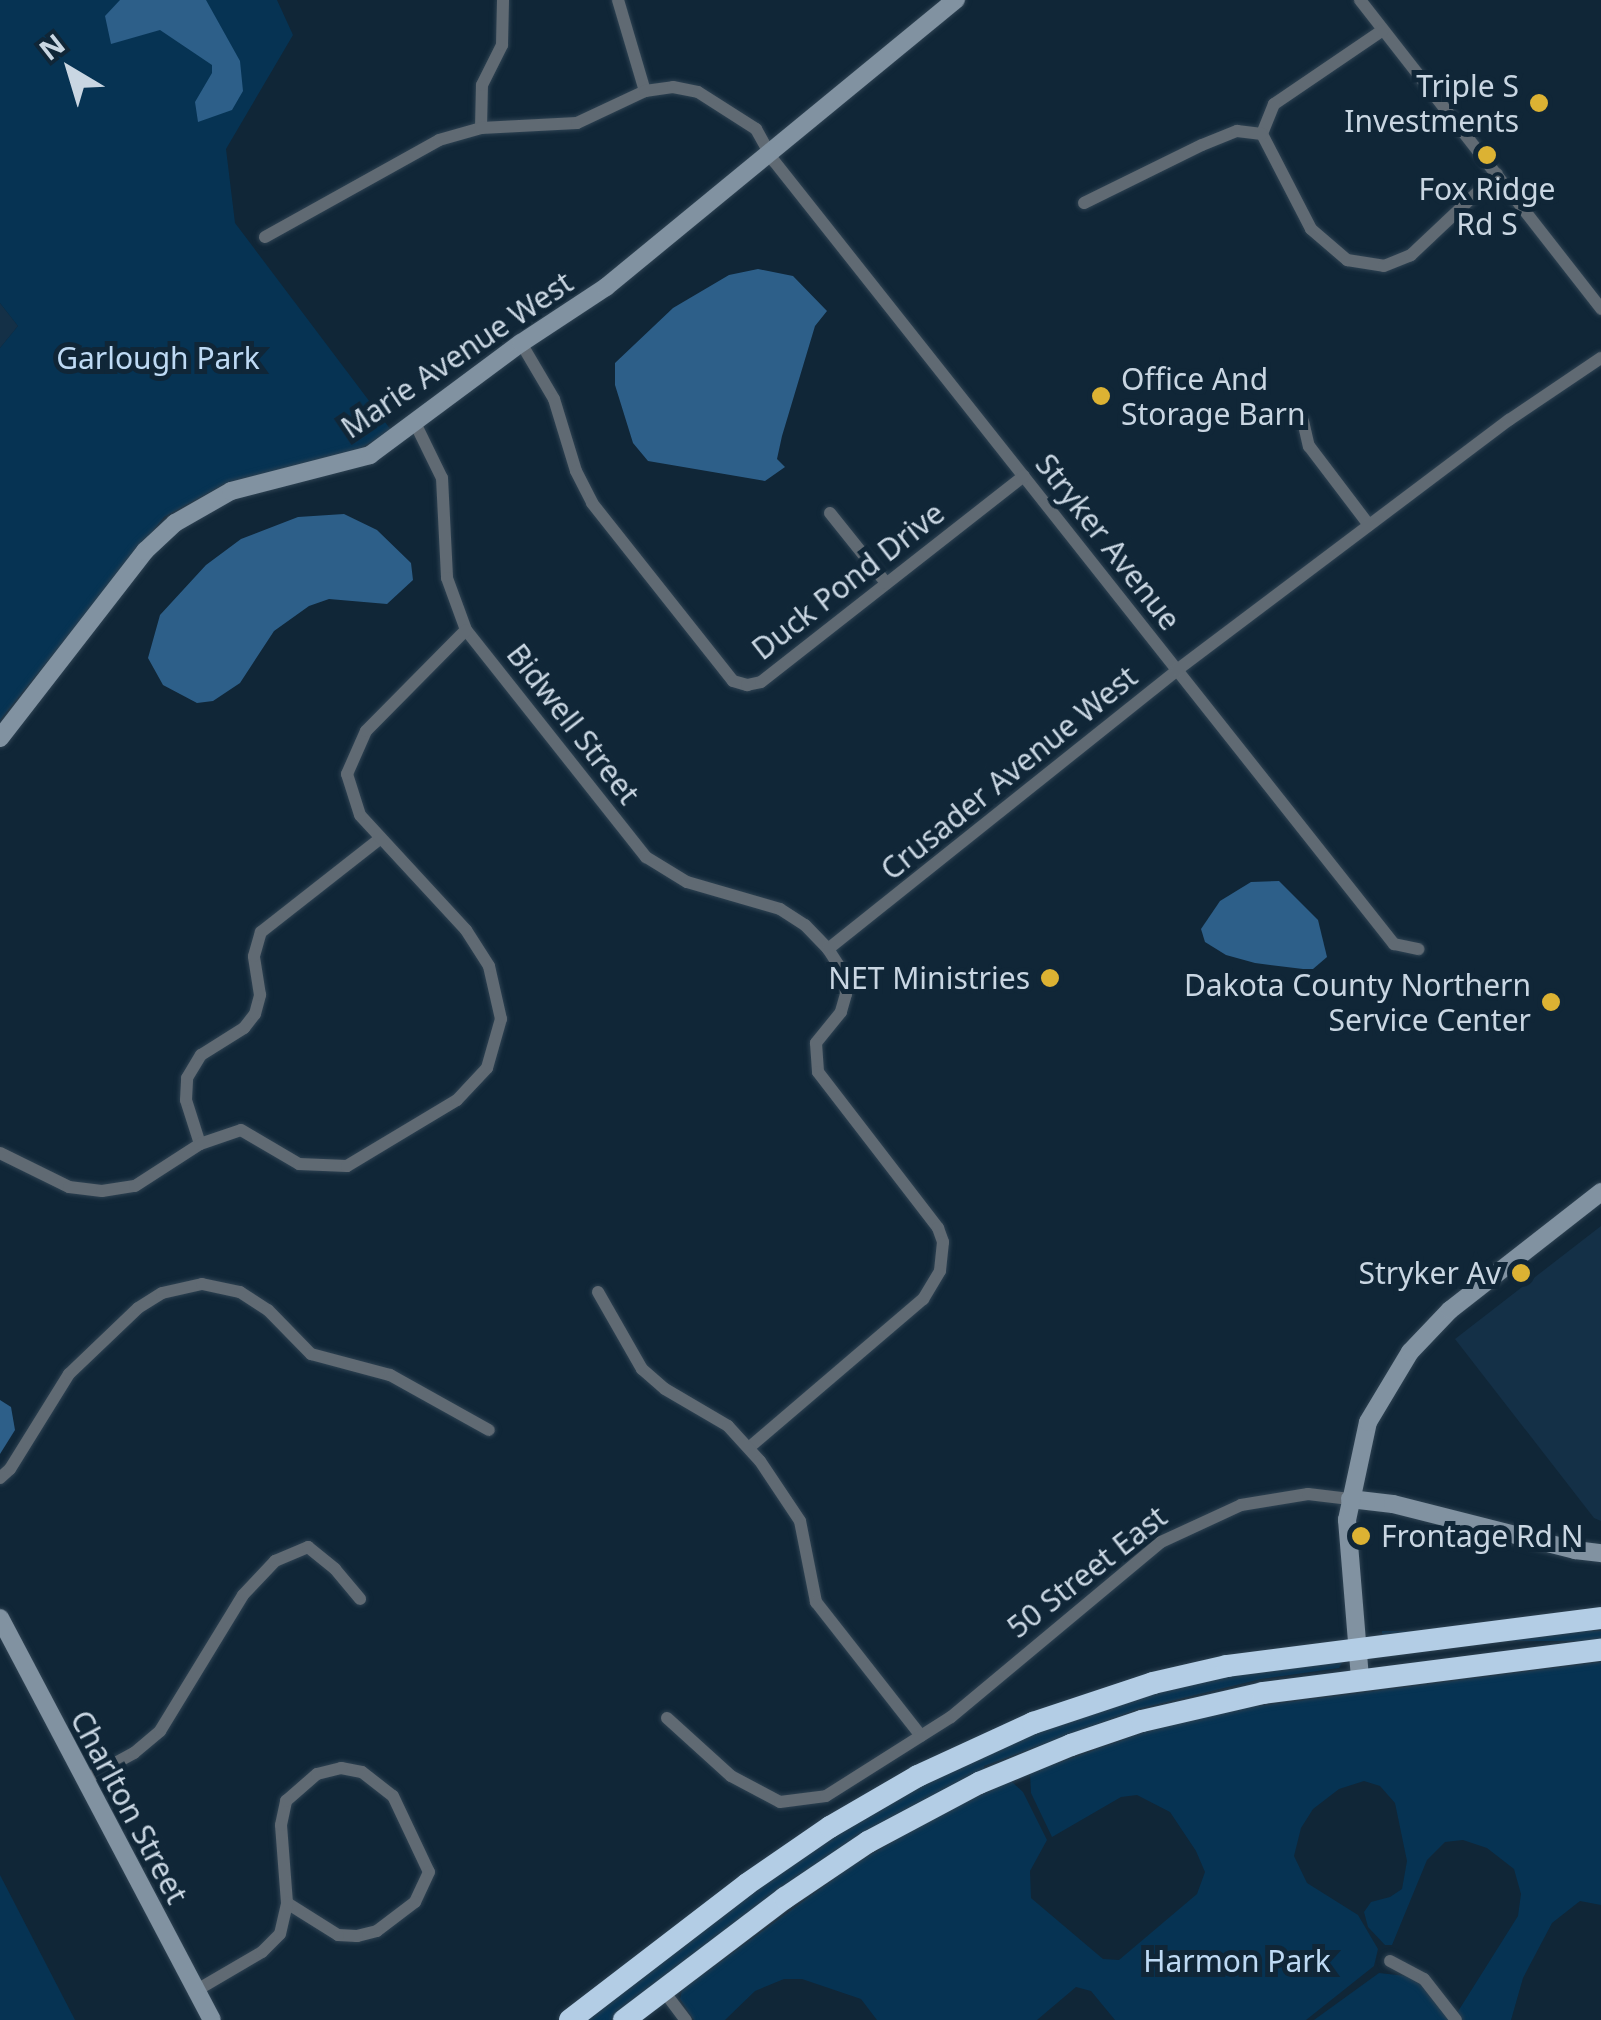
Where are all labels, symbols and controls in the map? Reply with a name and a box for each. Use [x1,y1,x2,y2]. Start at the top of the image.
north arrow [20,20,120,120]
text: N [31,24,72,68]
place label: Triple S Investments [1344,68,1519,138]
marker: Triple S Investments [1528,92,1550,114]
marker: Fox Ridge Rd S [1476,144,1498,166]
place label: Fox Ridge Rd S [1418,171,1556,242]
street label: Marie Avenue West [334,264,580,446]
park label: Garlough Park [56,340,260,376]
place label: Office And Storage Barn [1121,361,1305,432]
marker: Office And Storage Barn [1090,385,1112,407]
street label: Stryker Avenue [1028,447,1188,637]
street label: Duck Pond Drive [745,495,951,667]
street label: Bidwell Street [499,637,647,811]
street label: Crusader Avenue West [874,659,1144,887]
place label: NET Ministries [828,960,1030,996]
marker: NET Ministries [1039,967,1061,989]
place label: Dakota County Northern Service Center [1184,967,1531,1038]
marker: Dakota County Northern Service Center [1540,991,1562,1013]
place label: Stryker Av [1358,1255,1501,1291]
marker: Stryker Av [1510,1262,1532,1284]
street label: 50 Street East [1000,1499,1174,1645]
place label: Frontage Rd N [1381,1518,1584,1554]
marker: Frontage Rd N [1350,1525,1372,1547]
street label: Charlton Street [63,1704,195,1910]
park label: Harmon Park [1143,1943,1331,1979]

